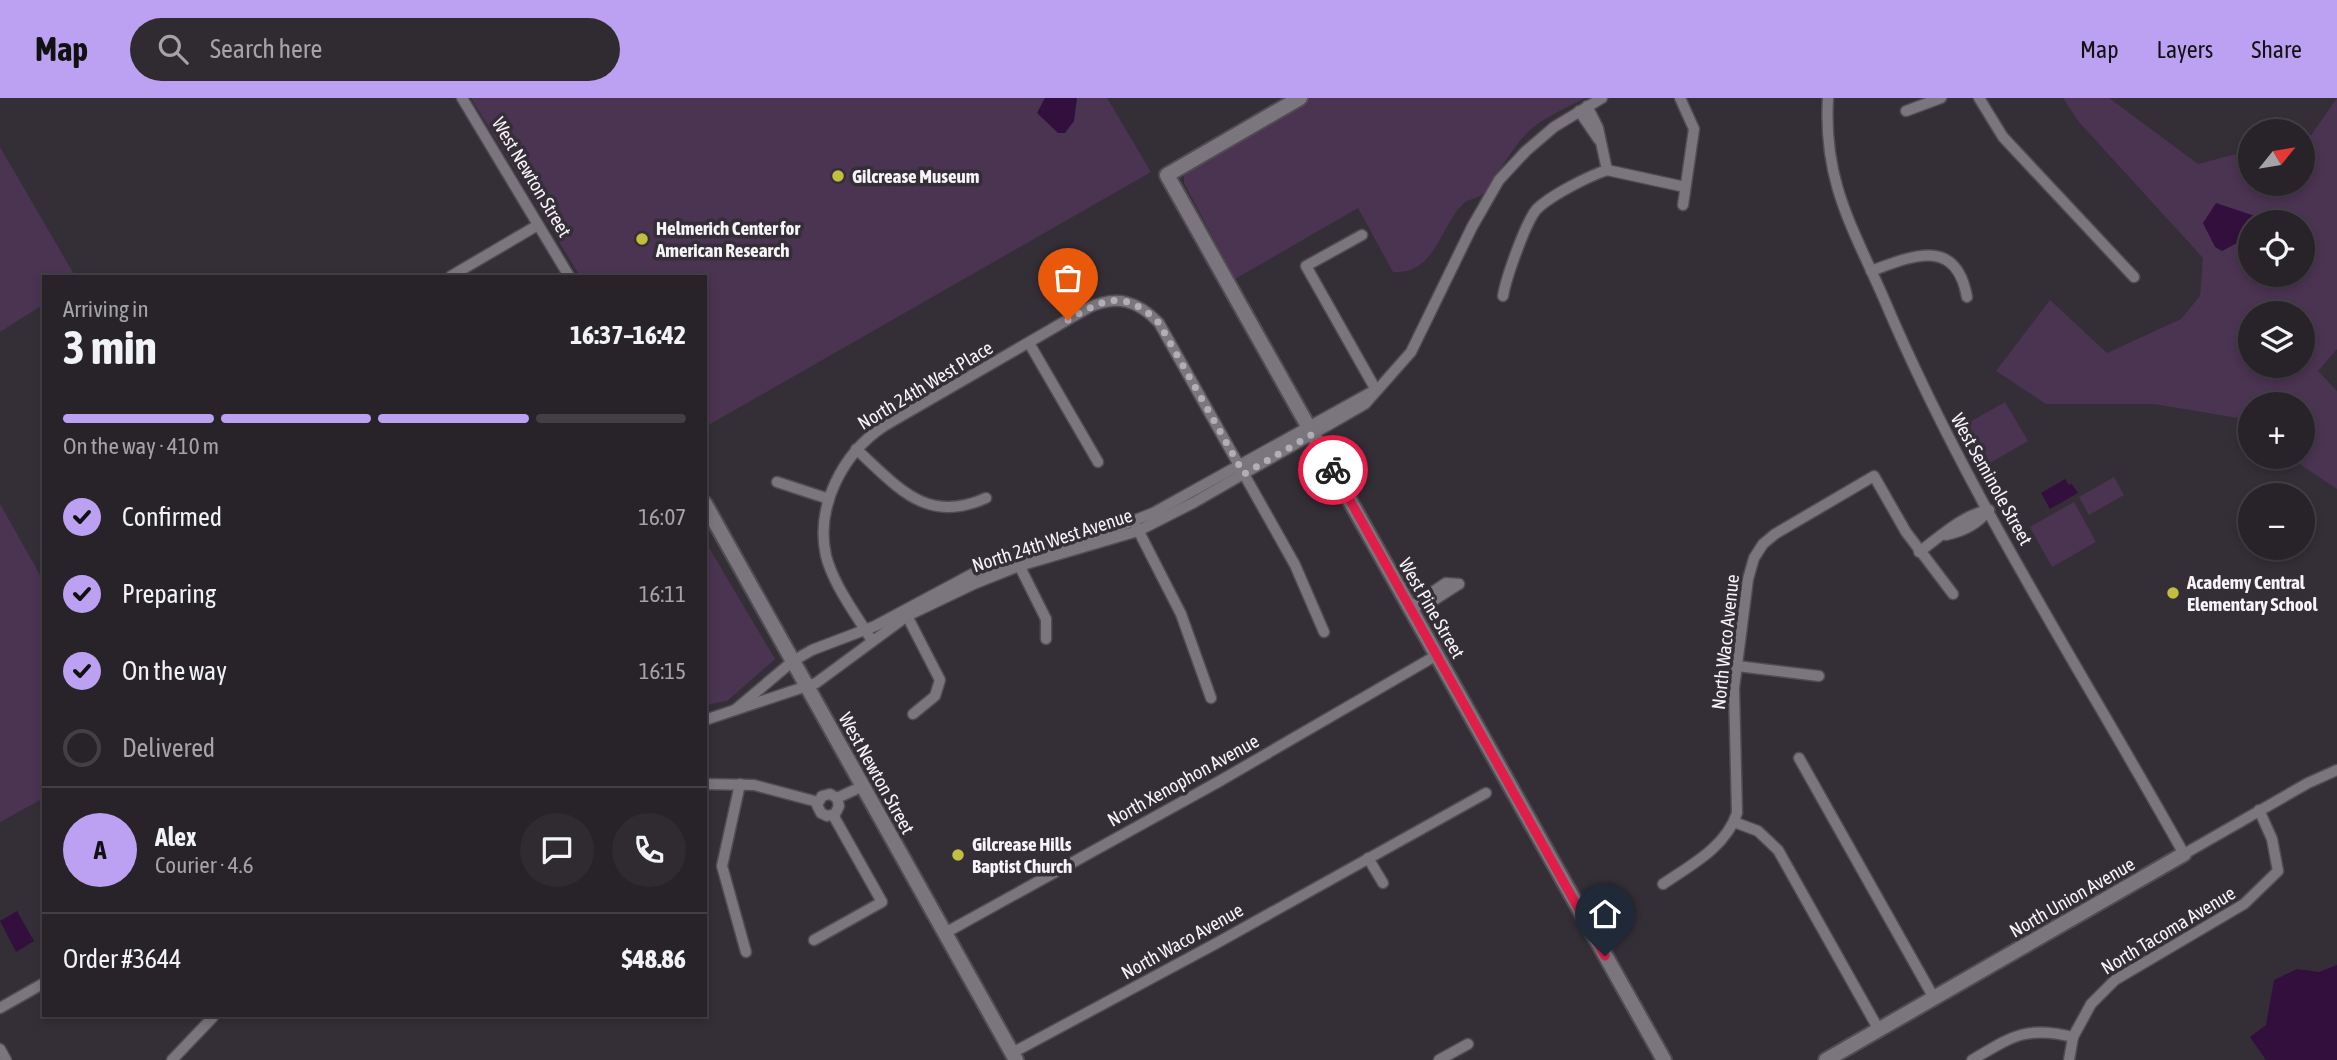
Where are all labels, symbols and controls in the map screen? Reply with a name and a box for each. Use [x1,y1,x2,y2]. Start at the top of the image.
search box [130,18,620,81]
text: Map [35,30,88,68]
icon: search [154,30,192,68]
text: Search here [210,34,322,64]
text: Map [2080,36,2119,63]
text: Layers [2157,36,2213,63]
text: Share [2251,36,2302,63]
street label: West Newton Street [488,113,576,241]
north arrow [2238,119,2315,196]
map controls [2238,119,2315,560]
place label: Gilcrease Museum [852,165,979,187]
marker: Gilcrease Museum [830,168,846,184]
button: locate [2238,210,2315,287]
place label: Helmerich Center for American Research [655,217,801,261]
marker: Helmerich Center for American Research [634,231,650,247]
pin [1038,248,1098,320]
icon: bag [1049,259,1087,297]
text: Arriving in [63,296,149,322]
button: layers [2238,301,2315,378]
text: 16:37–16:42 [570,320,686,350]
text: 3 min [63,321,157,374]
street label: North 24th West Place [854,336,996,434]
button: + [2238,392,2315,469]
street label: West Seminole Street [1947,409,2037,549]
text: On the way · 410 m [63,433,219,459]
courier [1298,435,1368,505]
icon: bike [1314,451,1352,489]
button: − [2238,483,2315,560]
icon: check [63,498,101,536]
text: Confirmed [122,502,222,532]
text: 16:07 [638,504,686,530]
street label: North 24th West Avenue [969,504,1135,576]
street label: West Pine Street [1394,554,1470,662]
place label: Academy Central Elementary School [2186,571,2319,615]
street label: North Waco Avenue [1707,573,1743,711]
icon: check [63,575,101,613]
text: Preparing [122,579,216,609]
text: 16:11 [639,581,686,607]
marker: Academy Central Elementary School [2165,585,2181,601]
icon: check [63,652,101,690]
text: On the way [122,656,227,686]
text: 16:15 [639,658,686,684]
street label: West Newton Street [835,708,919,838]
street label: North Xenophon Avenue [1104,729,1262,831]
text: Delivered [122,733,215,763]
button: chat [520,813,594,887]
button: phone [612,813,686,887]
text: Alex [155,822,196,852]
place label: Gilcrease Hills Baptist Church [972,833,1072,877]
text: A [94,835,106,865]
marker: Gilcrease Hills Baptist Church [950,847,966,863]
text: Courier · 4.6 [155,852,254,878]
street label: North Union Avenue [2005,852,2139,942]
street label: North Tacoma Avenue [2097,881,2239,979]
pin [1575,884,1635,956]
icon: home [1586,895,1624,933]
street label: North Waco Avenue [1117,898,1247,984]
text: Order #3644 [63,944,182,974]
text: $48.86 [622,944,686,974]

